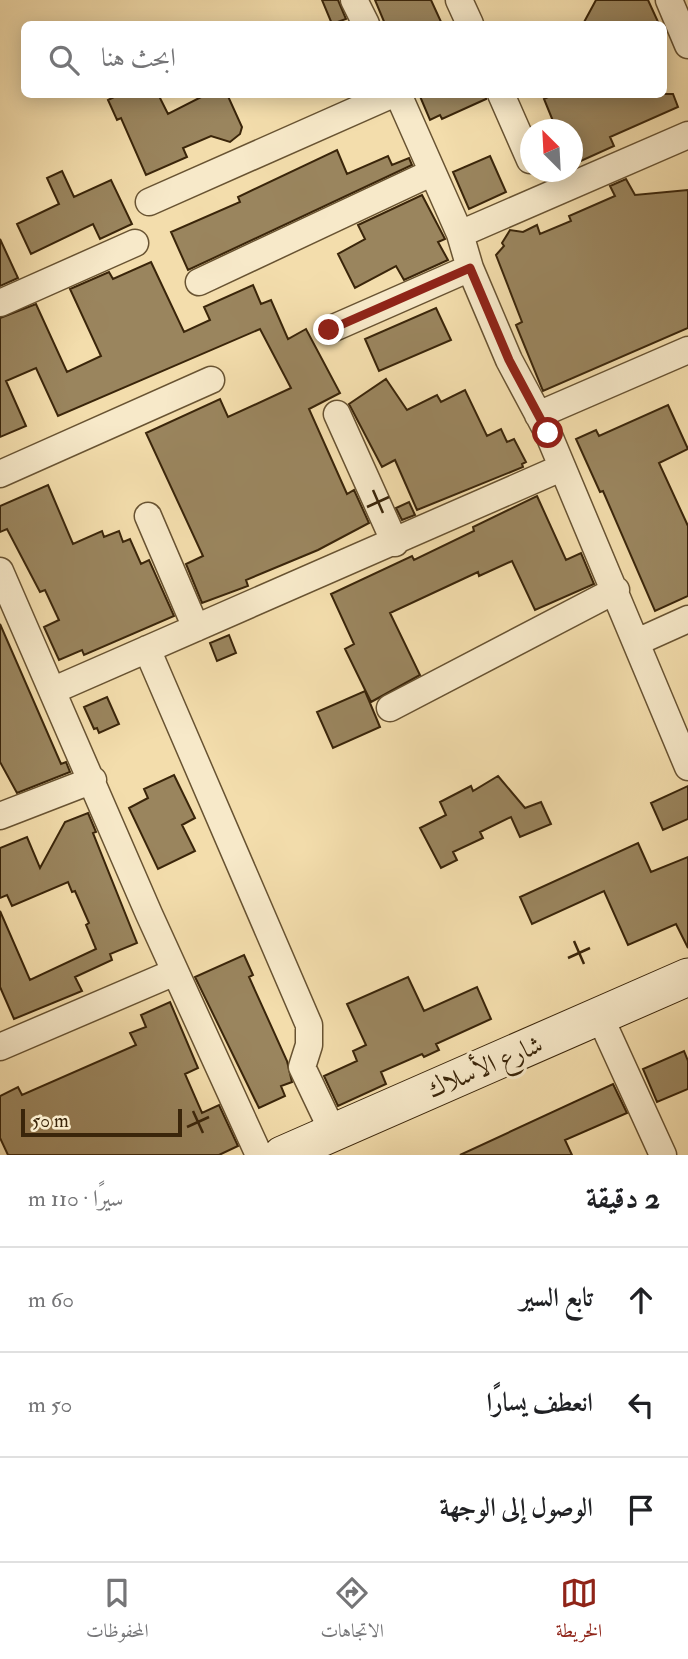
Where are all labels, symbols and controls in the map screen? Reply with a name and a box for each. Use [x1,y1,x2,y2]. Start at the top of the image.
search box [21,21,667,98]
icon: search [45,41,83,79]
text: ابحث هنا [101,42,176,74]
north arrow [520,119,583,182]
route end [313,314,344,345]
route start [532,417,563,448]
street label: شارع الأسلاك [421,1026,550,1110]
scale bar [21,1106,182,1138]
text: 50 m [32,1109,69,1133]
text: 2 دقيقة [586,1180,660,1217]
text: سيرًا · 110 m [28,1184,124,1213]
icon: ahead [622,1281,660,1319]
text: تابع السير [520,1282,593,1314]
text: 60 m [28,1285,74,1314]
icon: left [622,1386,660,1424]
text: انعطف يسارًا [487,1387,593,1419]
text: 50 m [28,1390,72,1419]
icon: arrive [622,1491,660,1529]
text: الوصول إلى الوجهة [440,1492,593,1524]
tab: المحفوظات [86,1574,149,1649]
tab: الاتجاهات [321,1574,384,1649]
tab: الخريطة [556,1574,602,1649]

